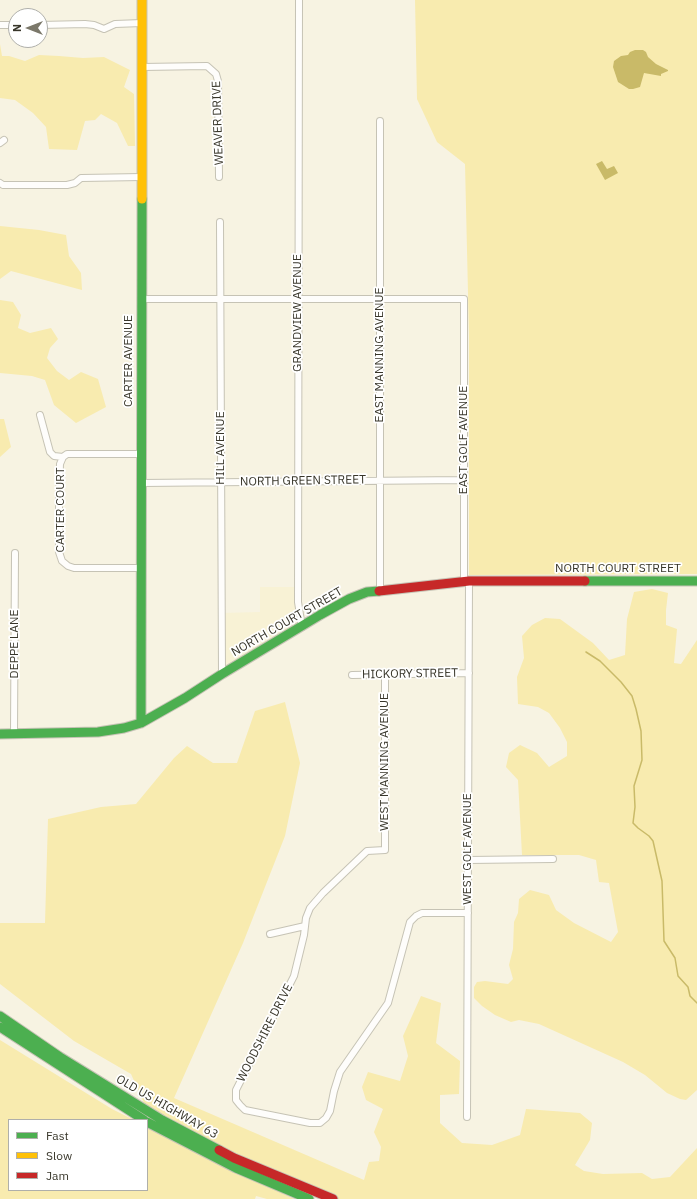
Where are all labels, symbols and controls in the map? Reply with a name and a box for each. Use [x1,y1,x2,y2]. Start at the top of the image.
north arrow [8,8,48,48]
text: N [10,24,24,32]
street label: WEAVER DRIVE [209,81,227,165]
street label: GRANDVIEW AVENUE [291,254,305,372]
street label: EAST MANNING AVENUE [373,287,387,423]
street label: CARTER AVENUE [122,315,136,407]
street label: EAST GOLF AVENUE [457,386,471,494]
street label: HILL AVENUE [214,411,228,485]
street label: CARTER COURT [54,467,68,553]
street label: NORTH GREEN STREET [240,473,366,489]
street label: NORTH COURT STREET [555,562,681,576]
street label: NORTH COURT STREET [229,584,345,660]
street label: DEPPE LANE [8,610,22,678]
street label: HICKORY STREET [362,666,458,682]
street label: WEST MANNING AVENUE [378,693,392,831]
street label: WEST GOLF AVENUE [461,793,475,905]
street label: WOODSHIRE DRIVE [234,981,296,1085]
street label: OLD US HIGHWAY 63 [113,1072,221,1142]
legend [8,1119,148,1191]
text: Fast [46,1128,69,1143]
text: Slow [46,1148,72,1163]
text: Jam [46,1168,69,1183]

